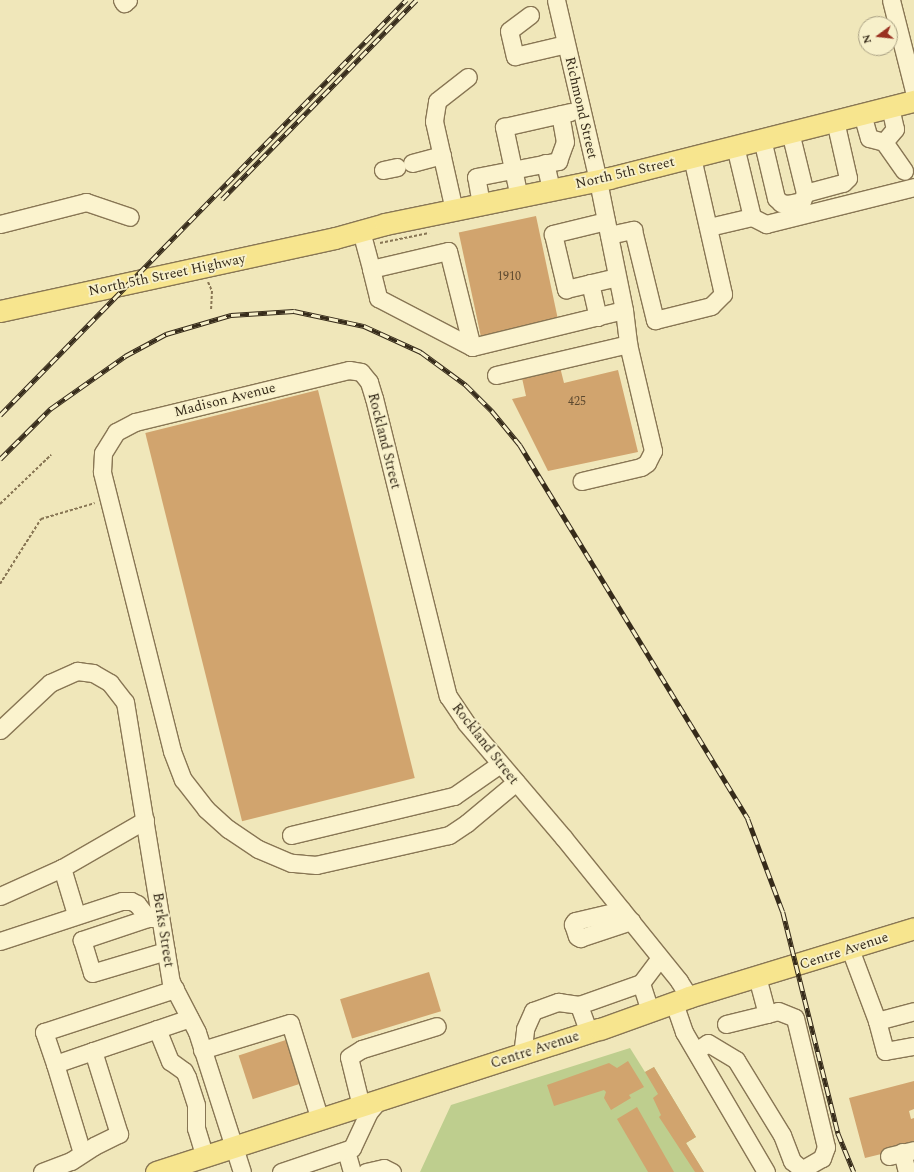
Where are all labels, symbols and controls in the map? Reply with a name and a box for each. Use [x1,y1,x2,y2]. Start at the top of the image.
north arrow [858,16,898,56]
text: N [858,32,876,46]
street label: Richmond Street [561,55,601,161]
street label: North 5th Street [574,153,676,193]
street label: North 5th Street Highway [87,250,247,300]
house number: 1910 [497,270,521,284]
street label: Madison Avenue [173,379,277,421]
street label: Rockland Street [364,391,404,491]
house number: 425 [568,395,586,409]
street label: Rockland Street [448,700,522,788]
street label: Berks Street [149,891,177,969]
street label: Centre Avenue [798,929,890,973]
street label: Centre Avenue [489,1028,581,1072]

